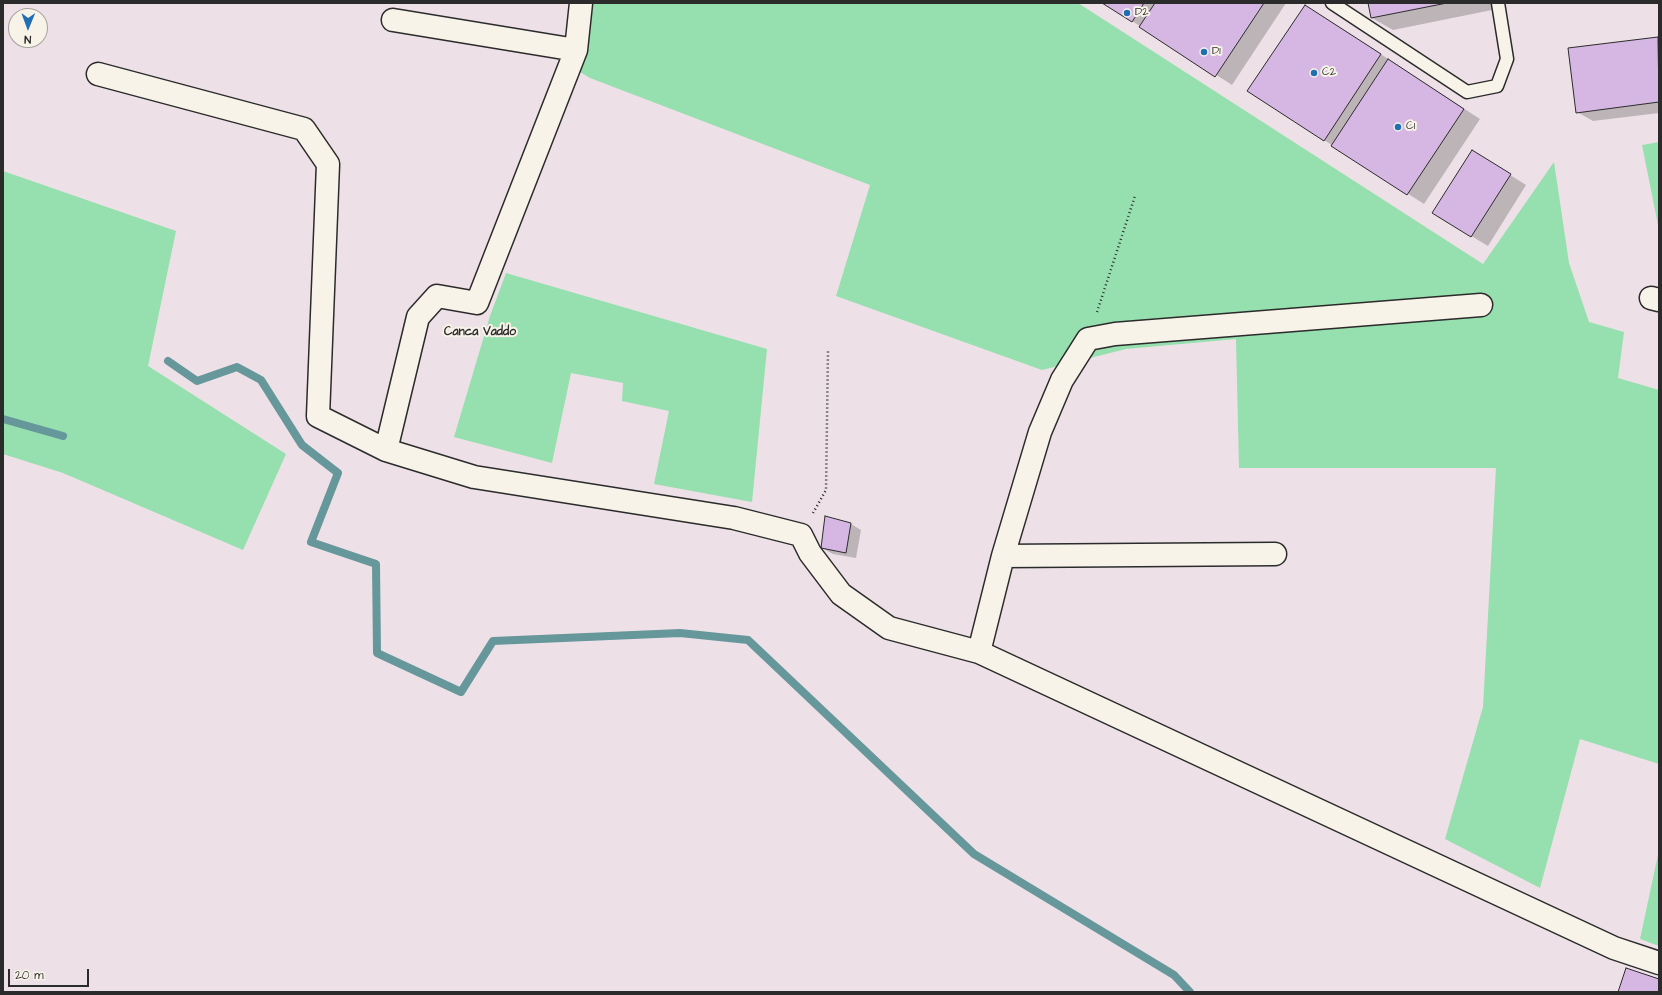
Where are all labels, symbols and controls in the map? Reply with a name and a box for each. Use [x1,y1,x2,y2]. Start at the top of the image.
place label: D2 [1135,6,1148,20]
north arrow [8,8,48,48]
marker: D2 [1122,8,1132,18]
text: N [24,32,31,47]
place label: D1 [1212,45,1221,59]
marker: D1 [1199,47,1209,57]
place label: C2 [1322,66,1336,80]
marker: C2 [1309,68,1319,78]
place label: C1 [1406,120,1415,134]
marker: C1 [1393,122,1403,132]
district label: Canca Vaddo [444,325,516,339]
scale bar [10,961,91,987]
text: 20 m [15,967,44,984]

